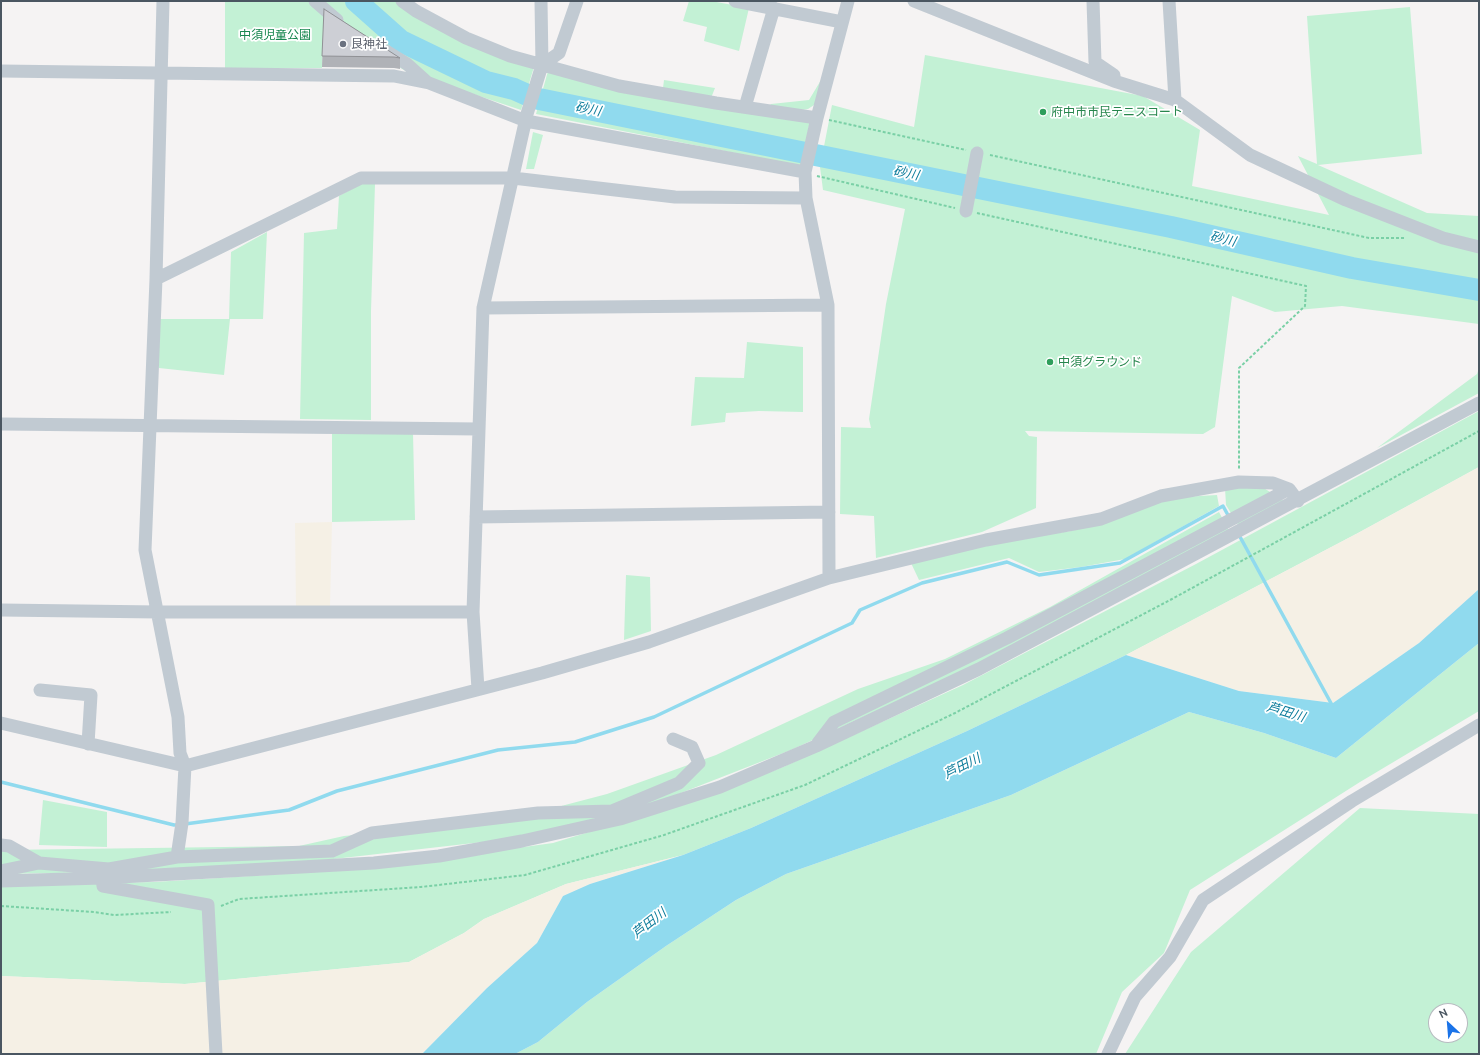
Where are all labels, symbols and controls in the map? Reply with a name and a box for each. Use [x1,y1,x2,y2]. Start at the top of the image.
park label: 中須児童公園 [239,28,311,42]
place label: 艮神社 [351,37,387,51]
marker: 艮神社 [338,39,348,49]
water label: 砂川 [574,99,602,119]
place label: 府中市市民テニスコート [1051,105,1183,119]
marker: 府中市市民テニスコート [1038,107,1048,117]
water label: 砂川 [892,163,920,183]
water label: 砂川 [1209,228,1237,250]
place label: 中須グラウンド [1058,355,1142,369]
marker: 中須グラウンド [1045,357,1055,367]
water label: 芦田川 [1265,699,1307,725]
water label: 芦田川 [941,750,983,782]
water label: 芦田川 [629,905,669,941]
north arrow [1428,1003,1468,1043]
text: N [1437,1006,1450,1020]

